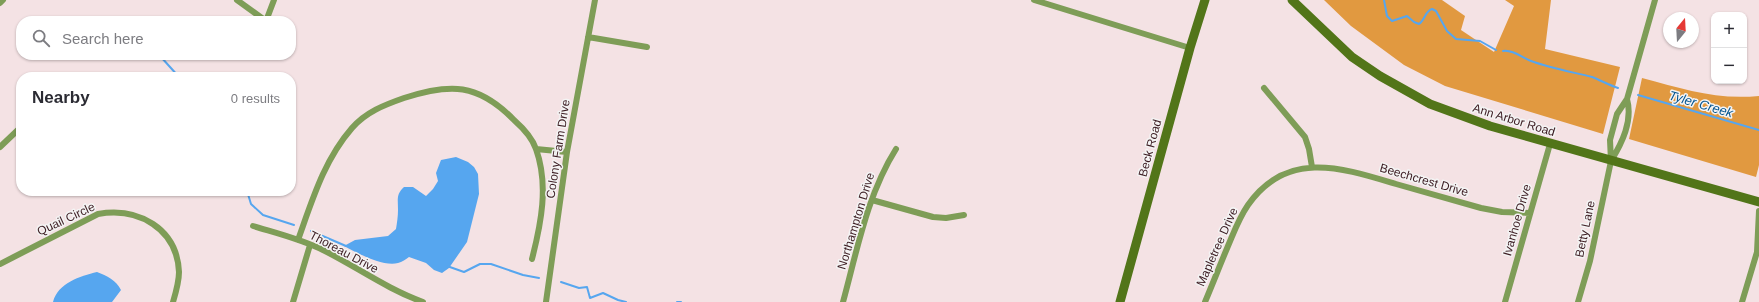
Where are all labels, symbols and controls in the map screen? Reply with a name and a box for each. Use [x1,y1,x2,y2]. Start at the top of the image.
north arrow [1663,12,1699,48]
map controls [1711,12,1747,84]
button: + [1711,12,1747,48]
search box [16,16,296,60]
icon: search [30,27,52,49]
text: Search here [62,30,144,47]
button: − [1711,48,1747,84]
text: Nearby [32,88,90,107]
water label: Tyler Creek [1667,88,1736,121]
text: 0 results [231,91,280,106]
street label: Colony Farm Drive [543,98,573,199]
street label: Ann Arbor Road [1471,101,1557,139]
street label: Beck Road [1136,118,1164,178]
street label: Beechcrest Drive [1378,161,1470,199]
street label: Northampton Drive [835,170,878,271]
street label: Ivanhoe Drive [1500,182,1534,258]
street label: Quail Circle [35,199,97,238]
street label: Betty Lane [1572,199,1598,259]
street label: Mapletree Drive [1193,205,1241,289]
street label: Thoreau Drive [307,228,381,276]

